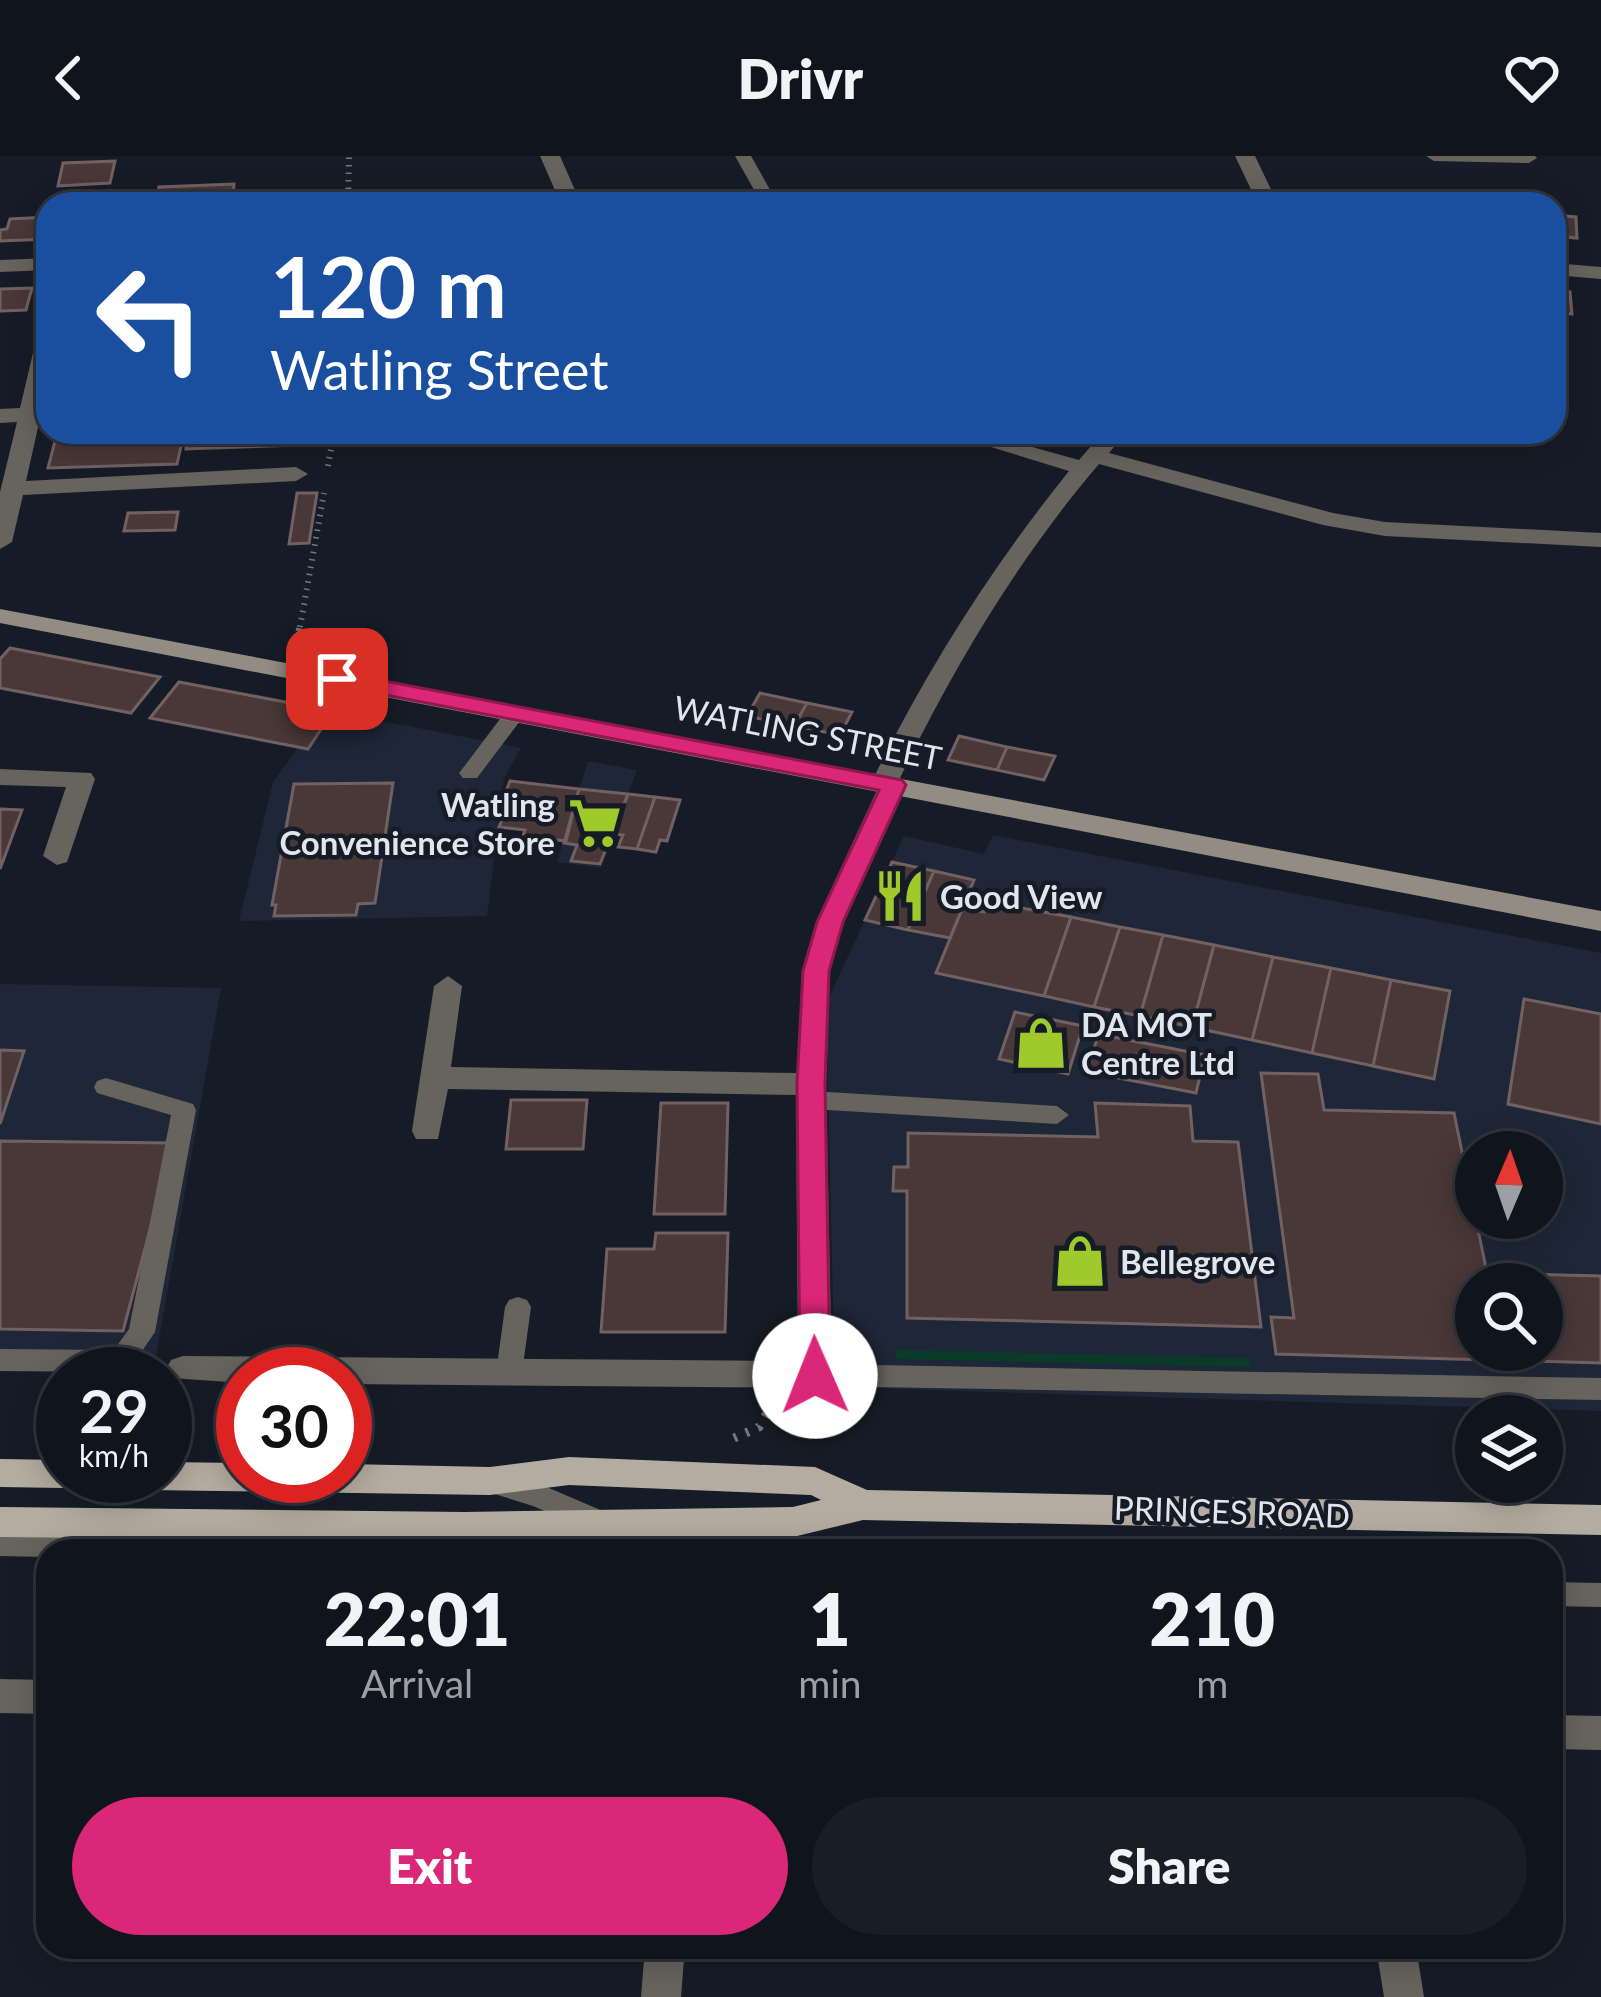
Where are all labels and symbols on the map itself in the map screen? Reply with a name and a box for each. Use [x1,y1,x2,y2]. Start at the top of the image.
pin [286,628,388,730]
street label: WATLING STREET [671,686,946,778]
place label: Watling Convenience Store [279,784,555,862]
supermarket icon: Watling Convenience Store [566,794,624,852]
restaurant icon: Good View [871,867,929,925]
place label: Good View [940,876,1103,916]
place label: DA MOT Centre Ltd [1081,1004,1235,1082]
shop icon: DA MOT Centre Ltd [1012,1014,1070,1072]
north arrow [1455,1131,1563,1239]
shop icon: Bellegrove [1051,1232,1109,1290]
place label: Bellegrove [1120,1241,1275,1281]
position arrow [752,1313,878,1439]
speed limit sign: 30 [216,1347,372,1503]
street label: PRINCES ROAD [1113,1487,1351,1535]

